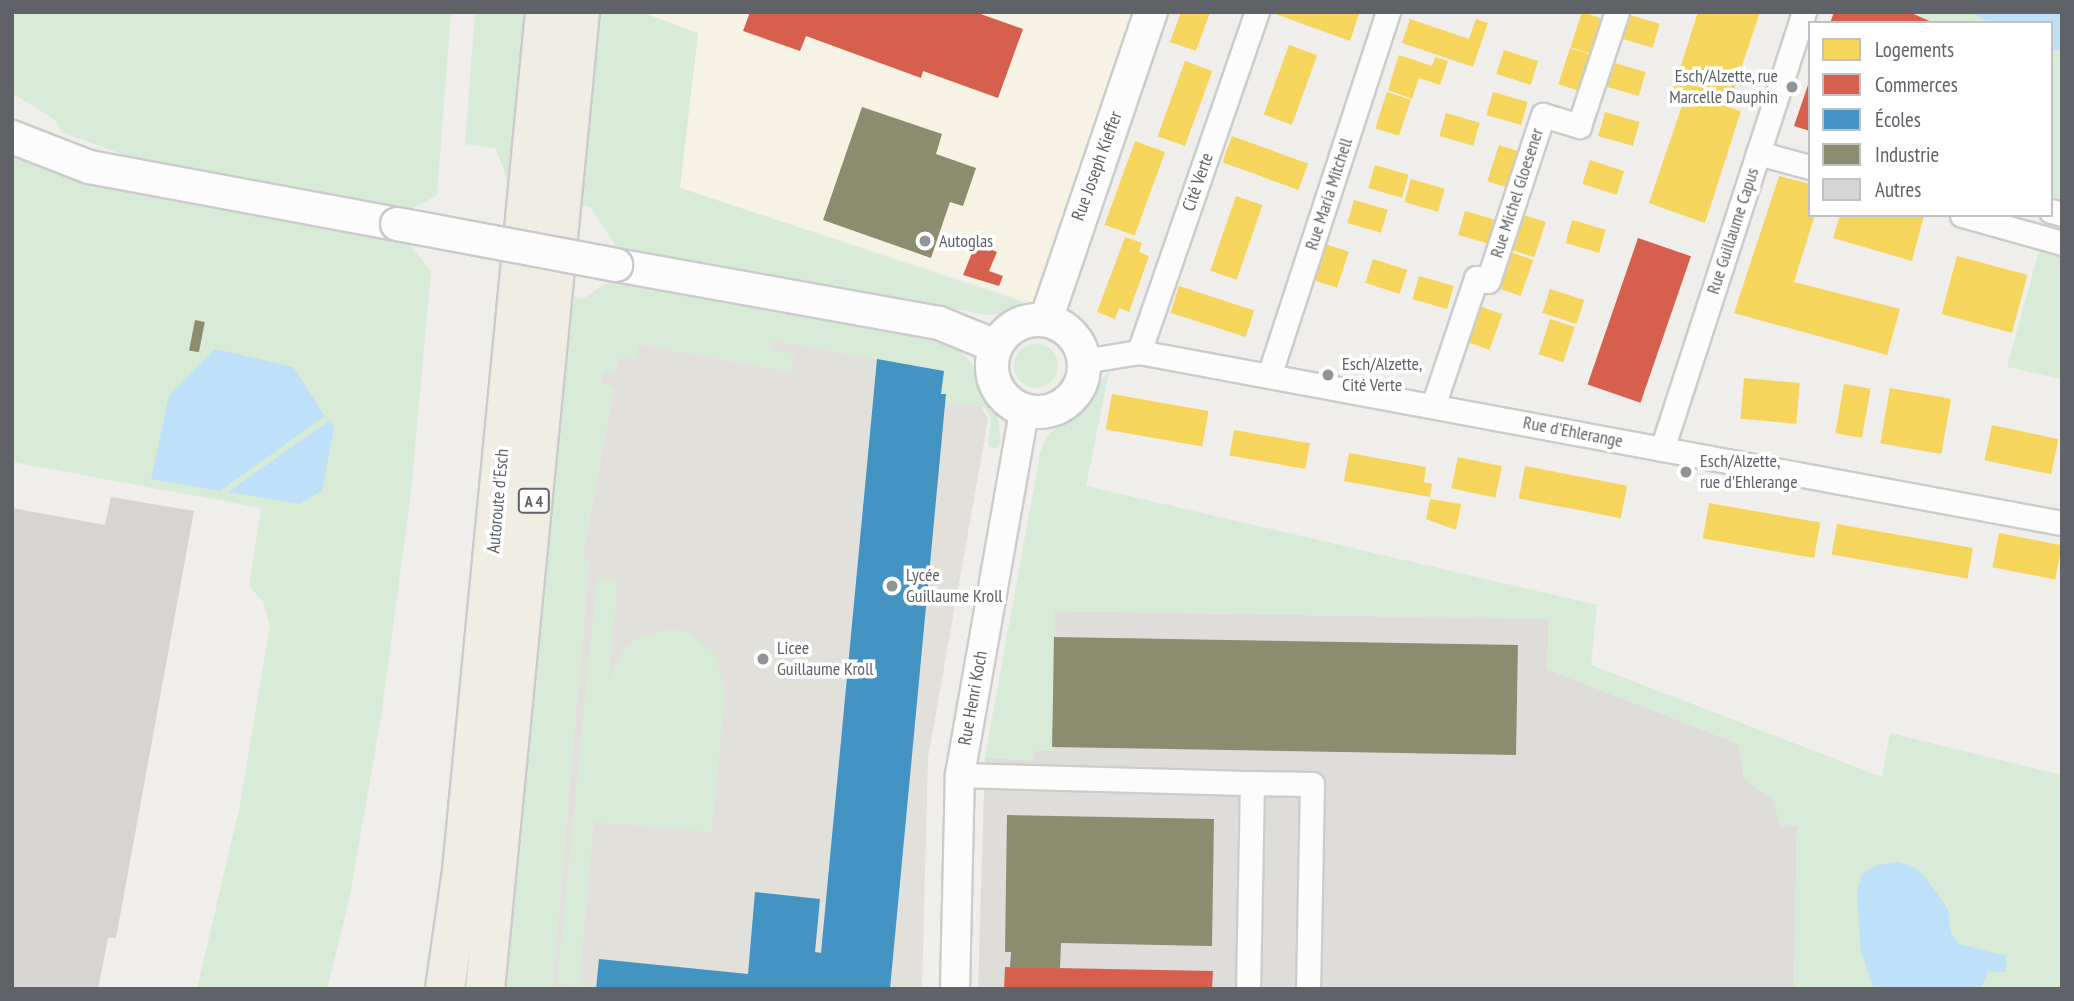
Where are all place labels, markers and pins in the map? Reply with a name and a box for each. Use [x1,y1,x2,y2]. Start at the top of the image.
place label: Esch/Alzette, rue Marcelle Dauphin [1669,66,1778,108]
marker: Esch/Alzette, rue Marcelle Dauphin [1784,79,1800,95]
place label: Autoglas [939,230,993,252]
marker: Autoglas [917,233,933,249]
place label: Esch/Alzette, Cité Verte [1342,354,1422,396]
marker: Esch/Alzette, Cité Verte [1320,367,1336,383]
place label: Esch/Alzette, rue d'Ehlerange [1700,451,1798,494]
marker: Esch/Alzette, rue d'Ehlerange [1678,464,1694,480]
place label: Lycée Guillaume Kroll [906,565,1003,608]
marker: Lycée Guillaume Kroll [884,578,900,594]
place label: Licee Guillaume Kroll [777,638,874,680]
marker: Licee Guillaume Kroll [755,651,771,667]

